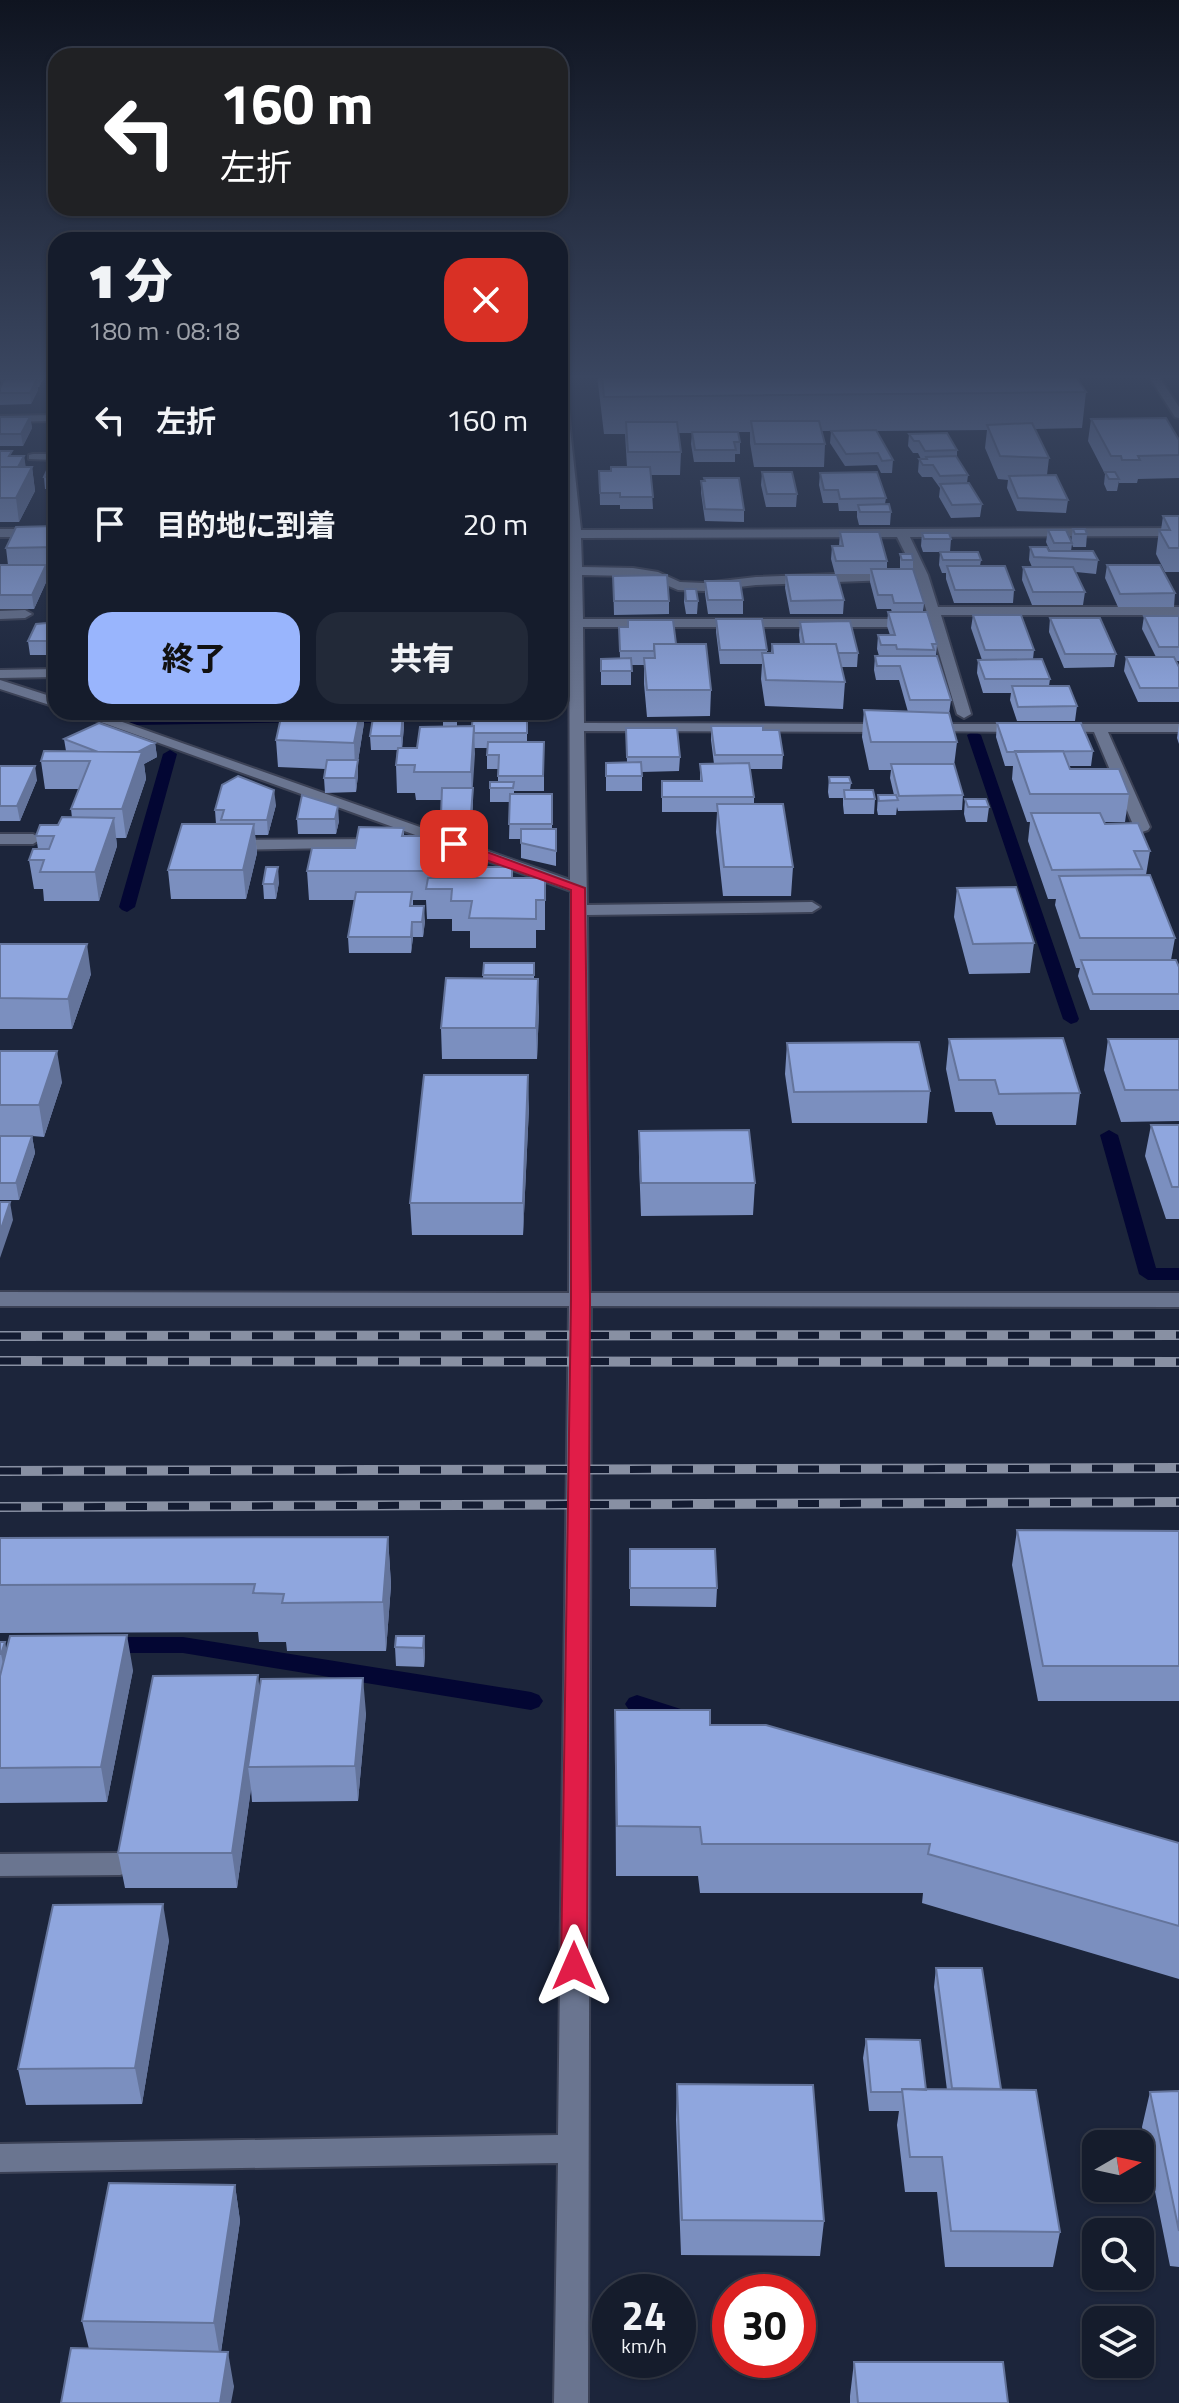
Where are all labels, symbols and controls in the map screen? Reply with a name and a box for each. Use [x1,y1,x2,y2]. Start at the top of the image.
text: 160 m [220,61,373,146]
icon: left [88,80,192,184]
text: 左折 [220,139,292,194]
text: 1 分 [88,244,173,317]
button: close [444,258,528,342]
text: 180 m · 08:18 [88,311,240,350]
text: 160 m [446,397,528,443]
icon: left [88,398,132,442]
text: 左折 [156,398,216,444]
text: 20 m [463,501,528,547]
icon: arrive [88,502,132,546]
text: 目的地に到着 [156,502,336,548]
button: 終了 [88,612,300,704]
button: 共有 [316,612,528,704]
pin [420,810,488,878]
icon: arrive [432,822,476,866]
position arrow [532,1924,616,2008]
north arrow [1082,2130,1154,2202]
map controls [1082,2130,1154,2378]
button: search [1082,2218,1154,2290]
speed limit sign: 30 [712,2274,816,2378]
text: 24 [622,2285,666,2346]
button: layers [1082,2306,1154,2378]
text: km/h [621,2330,667,2361]

